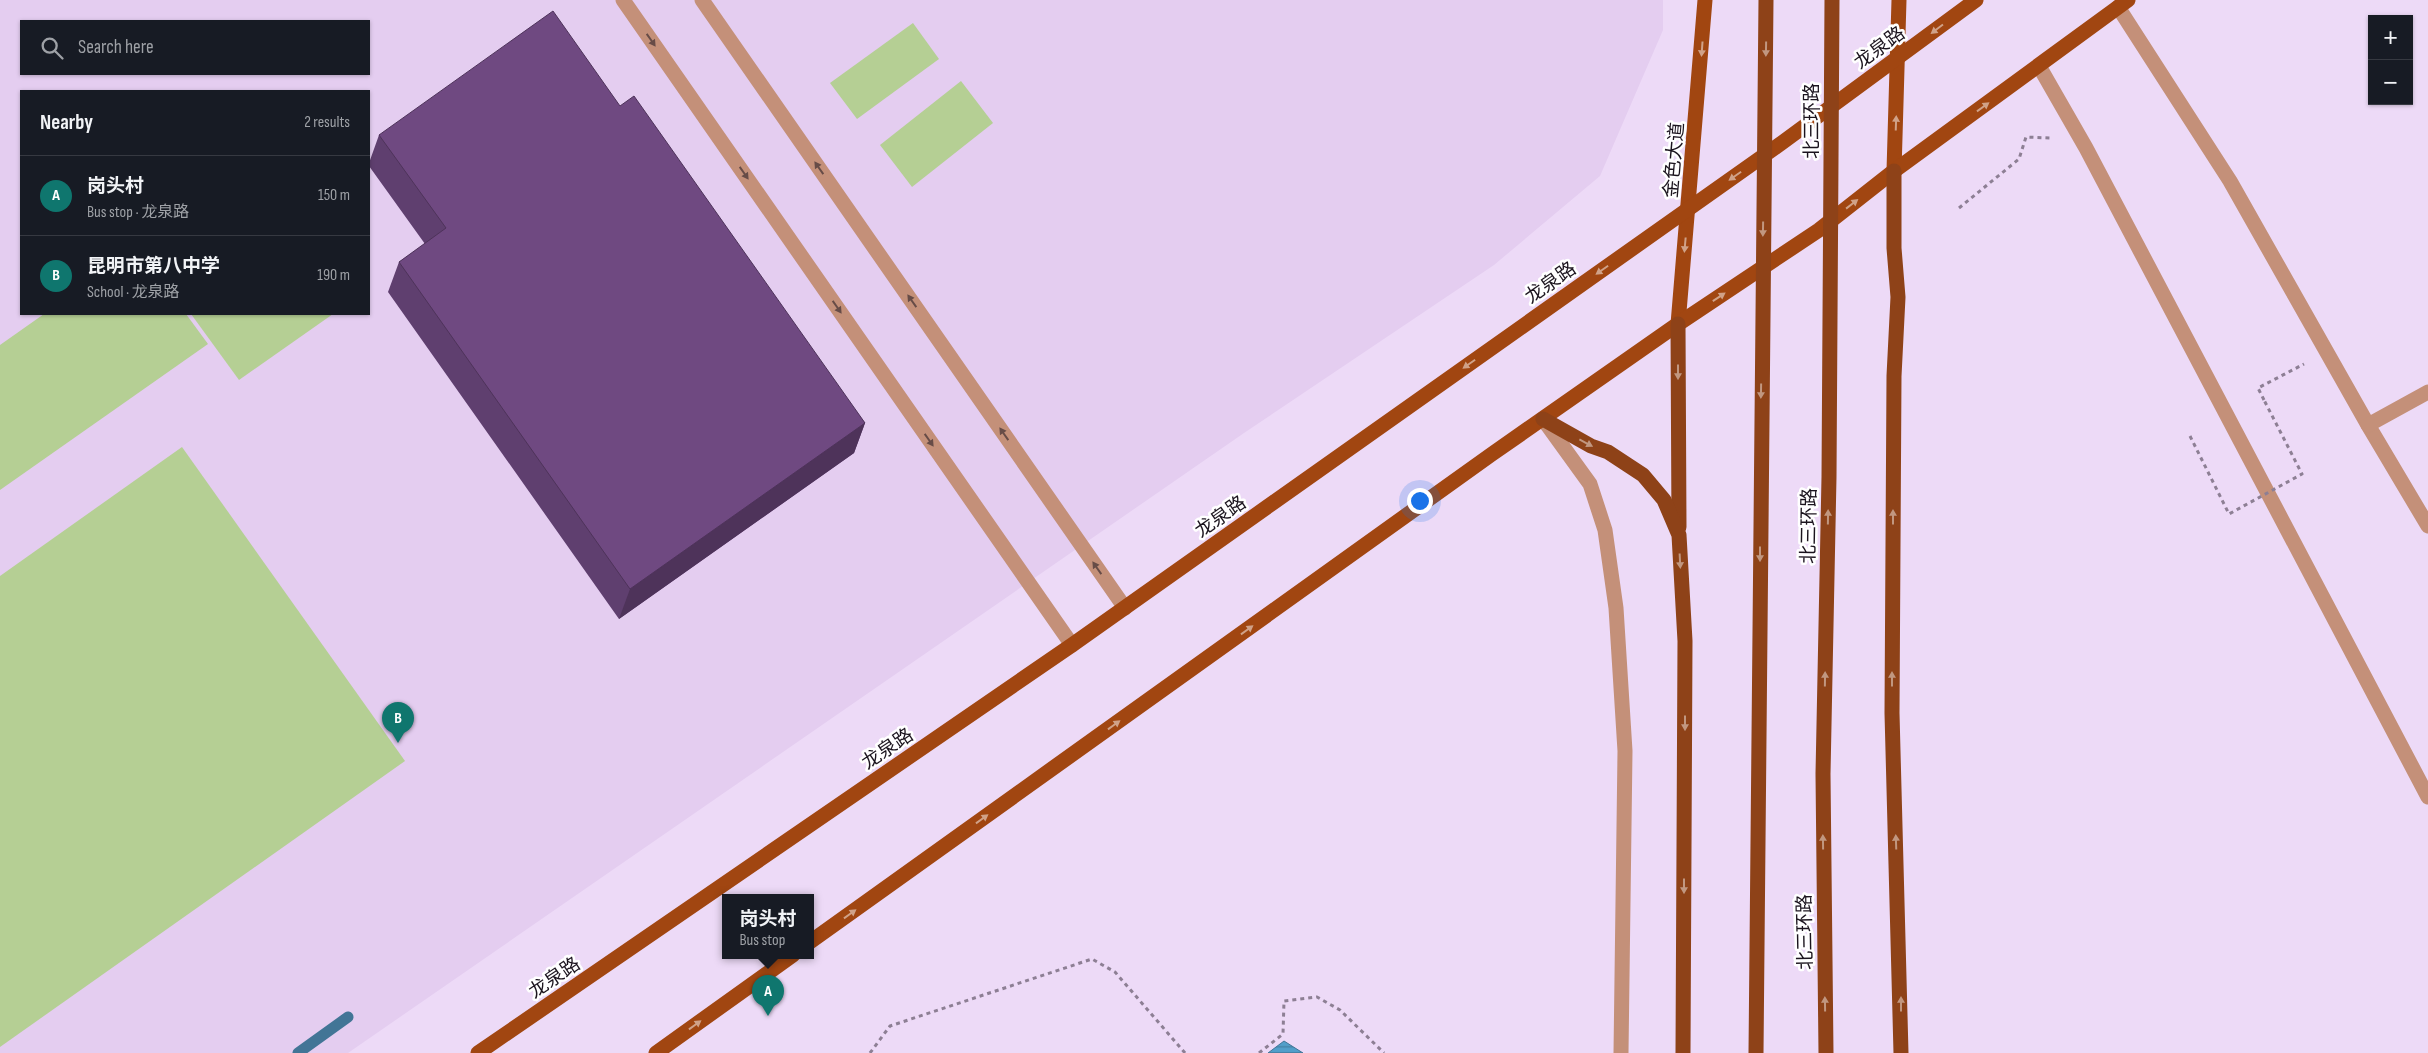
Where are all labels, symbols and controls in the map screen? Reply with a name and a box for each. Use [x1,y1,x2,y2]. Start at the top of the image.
map controls [2368,15,2413,105]
button: + [2368,15,2413,60]
search box [20,20,370,75]
street label: 龙泉路 [1850,22,1910,74]
one-way arrow [1931,24,1944,35]
one-way arrow [646,33,656,47]
icon: search [38,34,66,62]
text: Search here [78,36,154,59]
one-way arrow [1697,41,1705,57]
one-way arrow [1762,41,1770,57]
button: − [2368,60,2413,105]
street label: 北三环路 [1801,83,1824,159]
one-way arrow [1976,102,1990,112]
text: Nearby [40,110,93,135]
text: 2 results [304,113,350,132]
one-way arrow [1893,114,1901,130]
street label: 金色大道 [1660,121,1689,199]
one-way arrow [814,161,824,175]
one-way arrow [739,166,749,180]
one-way arrow [1728,171,1741,181]
text: 岗头村 [87,175,144,198]
text: A [52,186,60,205]
text: 150 m [318,186,350,205]
one-way arrow [1845,199,1859,209]
text: Bus stop · 龙泉路 [87,203,189,222]
one-way arrow [1759,221,1767,237]
one-way arrow [1681,238,1689,254]
text: 昆明市第八中学 [87,255,220,278]
street label: 龙泉路 [1521,257,1581,309]
one-way arrow [1595,265,1609,275]
text: B [52,266,60,285]
text: 190 m [317,266,350,285]
text: School · 龙泉路 [87,283,180,302]
one-way arrow [1712,292,1725,301]
one-way arrow [907,294,917,308]
one-way arrow [832,300,842,313]
one-way arrow [1463,359,1476,369]
one-way arrow [1674,365,1682,381]
one-way arrow [1757,383,1765,399]
one-way arrow [999,428,1009,441]
one-way arrow [924,433,935,446]
one-way arrow [1578,439,1593,447]
your location [1407,488,1433,514]
street label: 北三环路 [1797,488,1822,564]
street label: 龙泉路 [1191,491,1251,543]
one-way arrow [1825,509,1833,525]
one-way arrow [1889,509,1897,525]
one-way arrow [1756,546,1764,562]
one-way arrow [1677,553,1685,569]
one-way arrow [1092,561,1102,575]
one-way arrow [1240,625,1254,635]
one-way arrow [1821,671,1829,687]
one-way arrow [1888,671,1896,687]
pin: B [382,702,414,743]
one-way arrow [1680,715,1688,731]
one-way arrow [1108,720,1121,730]
street label: 龙泉路 [858,724,918,775]
one-way arrow [975,814,989,824]
one-way arrow [1819,834,1827,850]
one-way arrow [1892,834,1900,850]
one-way arrow [1680,878,1688,894]
popup [722,894,814,959]
street label: 北三环路 [1793,894,1818,970]
text: 岗头村 [739,908,797,931]
one-way arrow [843,909,857,919]
text: Bus stop [739,931,785,950]
street label: 龙泉路 [525,953,585,1004]
pin: A [752,975,784,1016]
one-way arrow [1821,996,1829,1012]
one-way arrow [1897,996,1905,1012]
one-way arrow [688,1020,702,1030]

